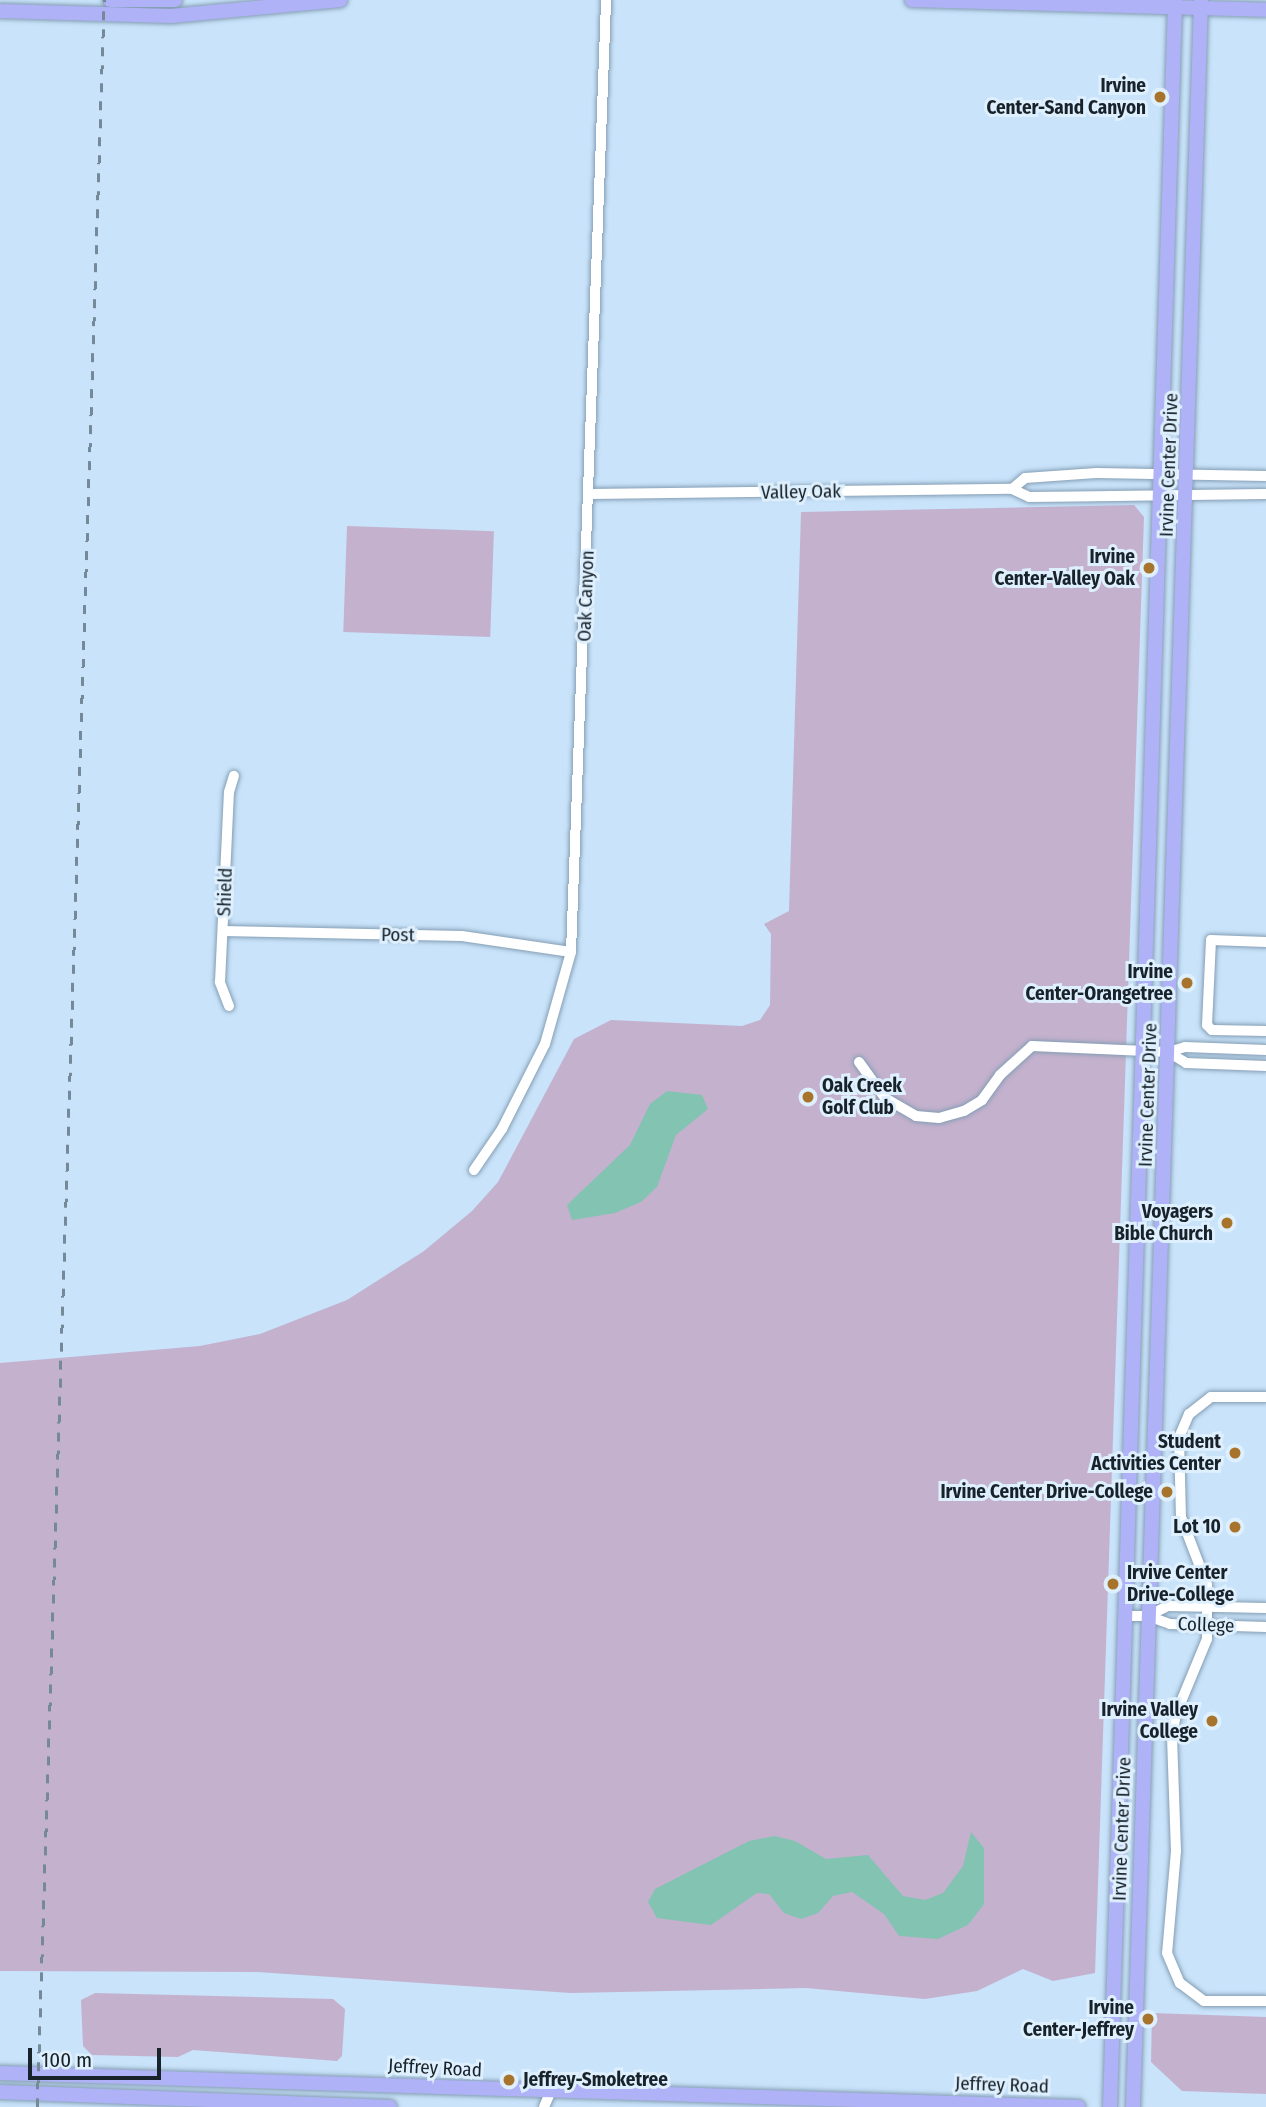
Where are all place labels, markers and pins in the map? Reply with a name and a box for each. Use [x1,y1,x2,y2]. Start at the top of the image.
place label: Irvine Center-Sand Canyon [986,75,1146,119]
marker: Irvine Center-Sand Canyon [1152,89,1168,105]
place label: Irvine Center-Valley Oak [995,546,1135,590]
marker: Irvine Center-Valley Oak [1141,560,1157,576]
place label: Irvine Center-Orangetree [1026,961,1173,1005]
marker: Irvine Center-Orangetree [1179,975,1195,991]
place label: Oak Creek Golf Club [822,1075,902,1119]
marker: Oak Creek Golf Club [800,1089,816,1105]
place label: Voyagers Bible Church [1114,1201,1213,1245]
marker: Voyagers Bible Church [1219,1215,1235,1231]
place label: Student Activities Center [1091,1431,1221,1475]
marker: Student Activities Center [1227,1445,1243,1461]
place label: Irvine Center Drive-College [940,1481,1153,1503]
marker: Irvine Center Drive-College [1159,1484,1175,1500]
place label: Lot 10 [1173,1516,1221,1538]
marker: Lot 10 [1227,1519,1243,1535]
place label: Irvive Center Drive-College [1127,1562,1234,1606]
marker: Irvive Center Drive-College [1105,1576,1121,1592]
place label: Irvine Valley College [1101,1699,1198,1743]
marker: Irvine Valley College [1204,1713,1220,1729]
place label: Irvine Center-Jeffrey [1023,1997,1134,2041]
marker: Irvine Center-Jeffrey [1140,2011,1156,2027]
place label: Jeffrey-Smoketree [523,2069,668,2091]
marker: Jeffrey-Smoketree [501,2072,517,2088]

